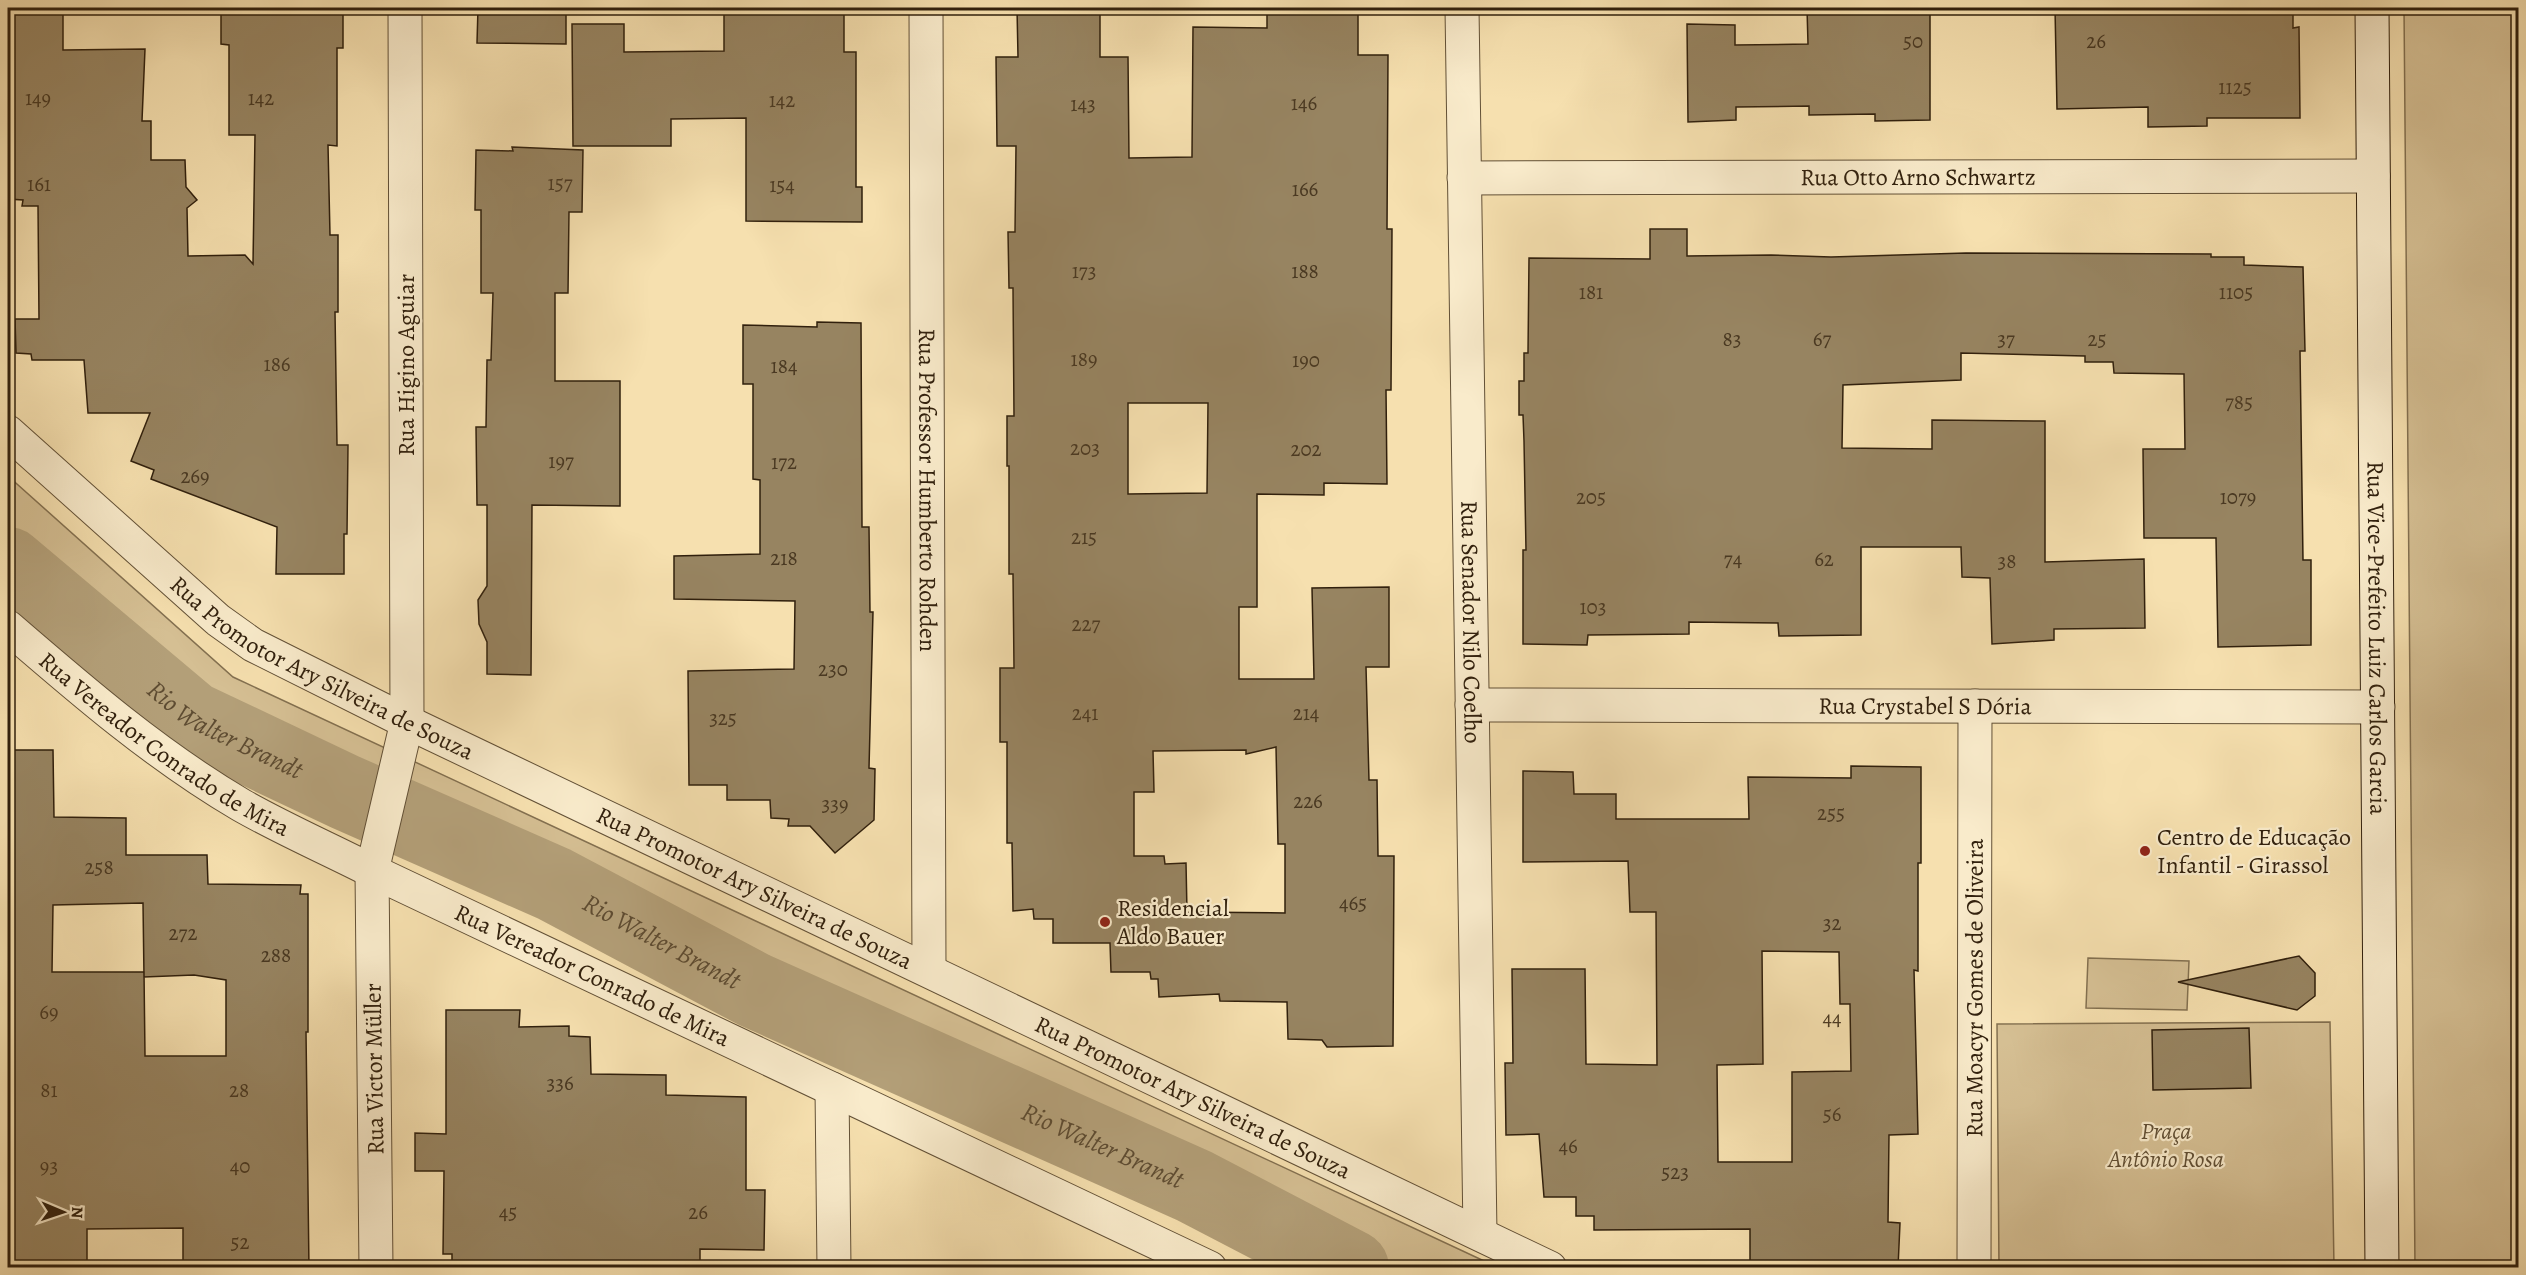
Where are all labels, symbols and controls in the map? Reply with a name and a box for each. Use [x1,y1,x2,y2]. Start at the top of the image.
house number: 50 [1903,27,1923,55]
house number: 26 [2086,27,2106,55]
house number: 1125 [2218,73,2252,101]
house number: 149 [25,84,51,112]
house number: 142 [248,84,274,112]
house number: 142 [769,86,795,114]
house number: 146 [1291,89,1317,117]
house number: 143 [1070,90,1096,118]
street label: Rua Otto Arno Schwartz [1800,161,2036,193]
house number: 157 [547,169,573,197]
house number: 161 [27,170,51,198]
house number: 154 [769,171,795,199]
house number: 166 [1292,175,1319,203]
house number: 173 [1072,257,1096,285]
house number: 188 [1291,257,1319,285]
street label: Rua Higino Aguiar [390,274,422,456]
house number: 181 [1579,278,1603,306]
house number: 1105 [2219,278,2253,306]
house number: 83 [1723,325,1741,353]
house number: 67 [1813,325,1831,353]
house number: 37 [1997,325,2015,353]
house number: 25 [2087,325,2107,353]
street label: Rua Professor Humberto Rohden [911,328,944,652]
house number: 189 [1071,345,1097,373]
house number: 190 [1292,346,1320,374]
house number: 186 [263,350,291,378]
house number: 184 [771,352,797,380]
house number: 785 [2225,388,2253,416]
house number: 203 [1070,434,1100,462]
house number: 202 [1290,435,1322,463]
house number: 197 [548,447,574,475]
house number: 172 [771,448,797,476]
street label: Rua Vice-Prefeito Luiz Carlos Garcia [2360,461,2394,816]
house number: 269 [180,462,210,490]
house number: 205 [1576,483,1606,511]
house number: 1079 [2220,483,2256,511]
street label: Rua Senador Nilo Coelho [1453,500,1489,744]
house number: 215 [1071,523,1097,551]
house number: 218 [770,544,798,572]
house number: 74 [1724,545,1742,573]
house number: 62 [1814,545,1834,573]
house number: 38 [1998,547,2016,575]
street label: Rua Promotor Ary Silveira de Souza [163,569,480,768]
house number: 103 [1579,593,1607,621]
house number: 227 [1072,610,1101,638]
street label: Rua Vereador Conrado de Mira [32,645,296,844]
house number: 230 [818,655,848,683]
water label: Rio Walter Brandt [139,672,310,788]
street label: Rua Crystabel S Dória [1818,690,2033,722]
house number: 241 [1072,699,1098,727]
house number: 214 [1293,699,1319,727]
house number: 325 [709,704,737,732]
house number: 226 [1293,787,1323,815]
house number: 339 [821,790,849,818]
street label: Rua Promotor Ary Silveira de Souza [591,799,918,977]
house number: 255 [1817,799,1845,827]
place label: Centro de Educação Infantil - Girassol [2157,821,2351,881]
street label: Rua Moacyr Gomes de Oliveira [1958,838,1991,1138]
marker: Centro de Educação Infantil - Girassol [2138,844,2152,858]
house number: 258 [84,853,114,881]
water label: Rio Walter Brandt [576,885,748,999]
house number: 465 [1339,889,1367,917]
place label: Residencial Aldo Bauer [1116,892,1229,952]
street label: Rua Vereador Conrado de Mira [449,896,736,1055]
house number: 32 [1823,909,1841,937]
marker: Residencial Aldo Bauer [1098,915,1112,929]
house number: 272 [169,919,197,947]
house number: 288 [261,941,291,969]
street label: Rua Victor Müller [357,983,391,1155]
house number: 69 [39,998,59,1026]
house number: 44 [1822,1004,1842,1032]
street label: Rua Promotor Ary Silveira de Souza [1030,1008,1357,1187]
house number: 336 [546,1069,574,1097]
house number: 81 [40,1076,58,1104]
house number: 28 [229,1076,249,1104]
water label: Rio Walter Brandt [1016,1094,1191,1198]
house number: 56 [1823,1100,1842,1128]
park label: Praça Antônio Rosa [2106,1115,2224,1175]
house number: 46 [1558,1132,1578,1160]
house number: 93 [40,1152,58,1180]
house number: 40 [230,1152,250,1180]
house number: 523 [1661,1158,1689,1186]
north arrow [33,1182,93,1242]
house number: 45 [499,1198,517,1226]
house number: 26 [688,1198,708,1226]
text: N [66,1206,88,1219]
house number: 52 [230,1228,250,1256]

